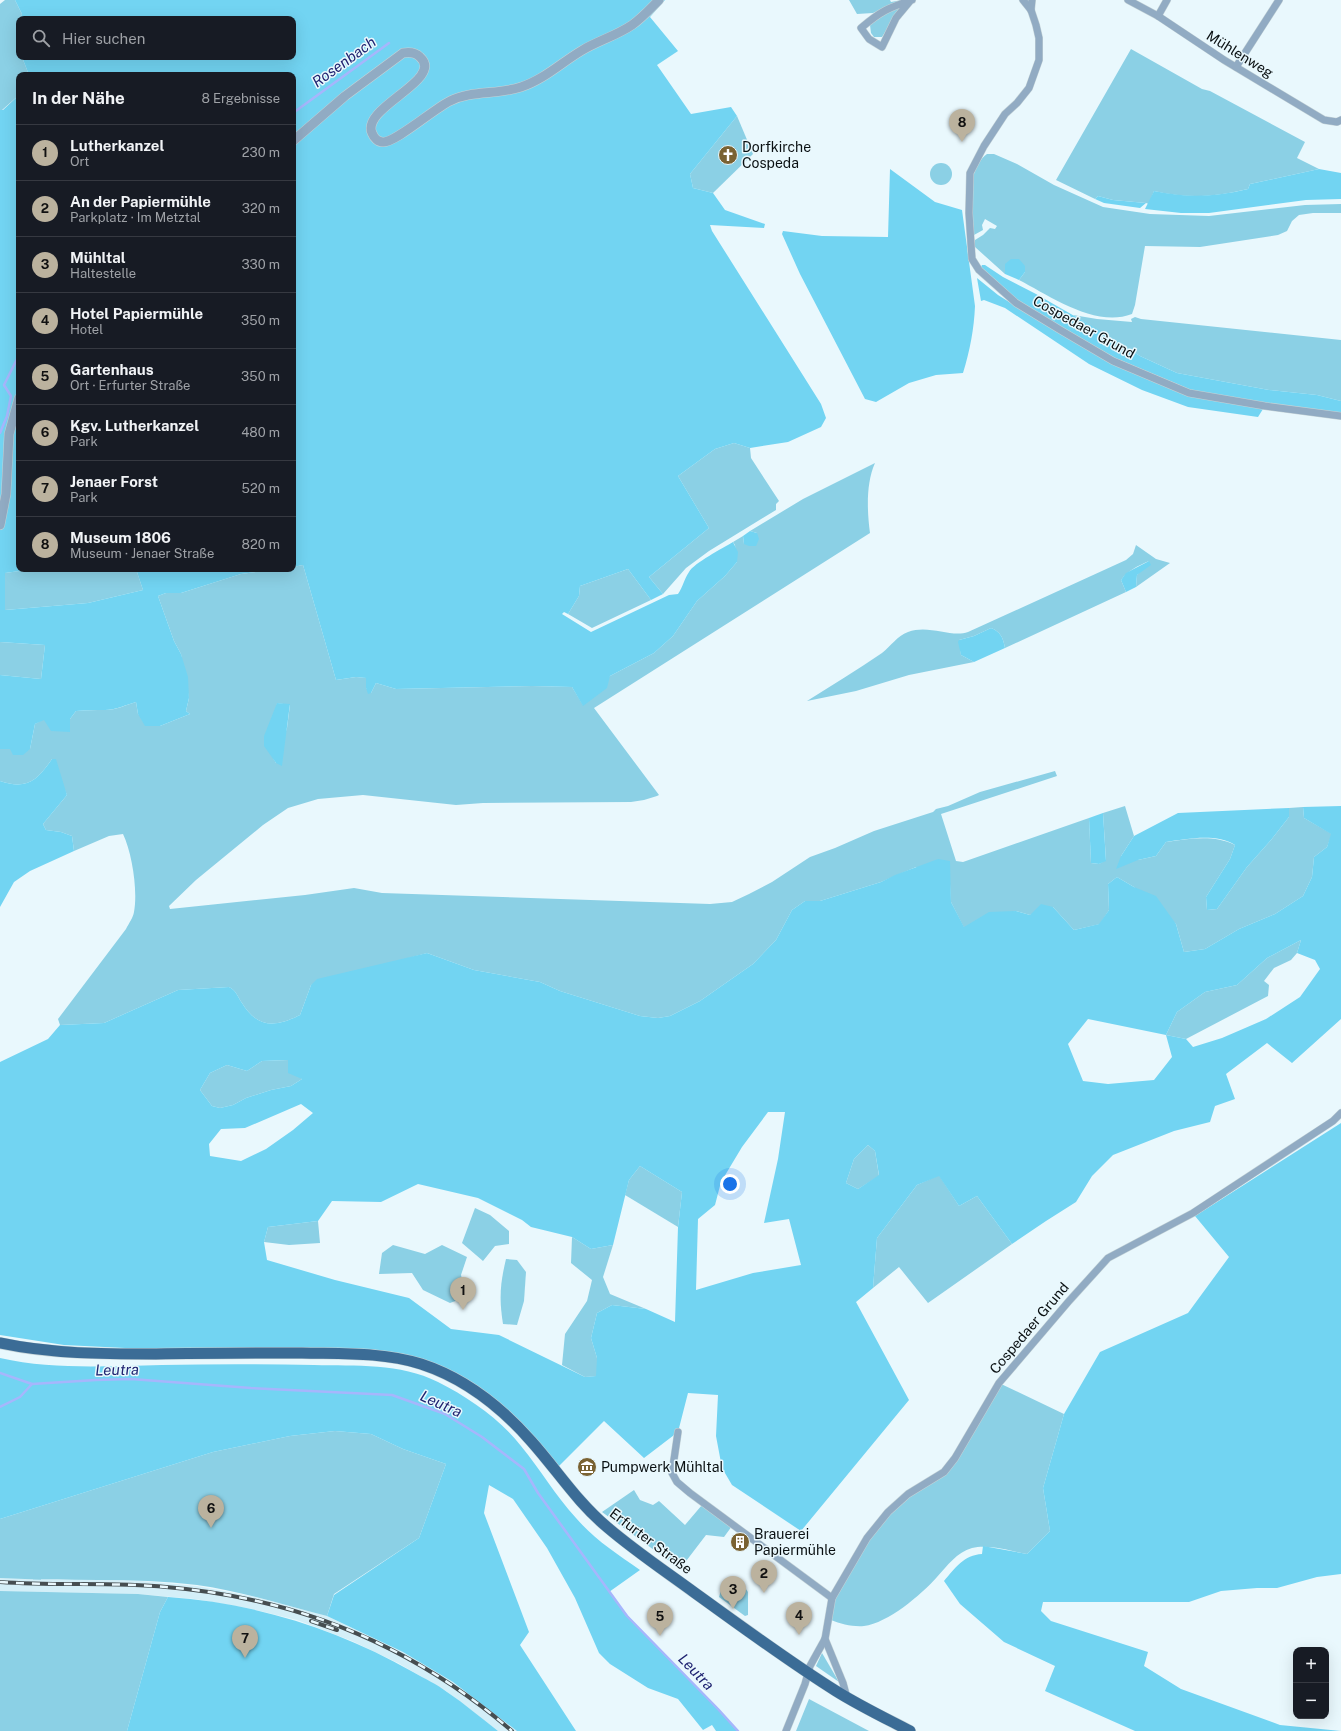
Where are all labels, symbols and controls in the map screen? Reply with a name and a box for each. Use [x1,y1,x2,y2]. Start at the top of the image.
search box [16,16,296,60]
icon: search [30,27,52,49]
street label: Mühlenweg [1204,27,1277,81]
text: Hier suchen [62,30,145,47]
water label: Rosenbach [309,33,379,90]
text: In der Nähe [32,88,125,108]
text: 8 Ergebnisse [201,91,280,106]
pin: 8 [949,109,975,142]
text: Lutherkanzel [70,137,164,154]
place label: Dorfkirche Cospeda [742,139,811,171]
church icon: Dorfkirche Cospeda [717,144,739,166]
text: 1 [42,145,48,160]
text: 230 m [242,145,280,160]
text: Ort [70,154,89,169]
text: An der Papiermühle [70,193,211,210]
text: 2 [41,201,49,216]
text: 320 m [242,201,280,216]
text: Parkplatz · Im Metztal [70,210,201,225]
text: Mühltal [70,249,126,266]
text: 3 [41,257,49,272]
text: 330 m [241,257,280,272]
text: Haltestelle [70,266,136,281]
street label: Cospedaer Grund [1030,292,1138,362]
text: Hotel Papiermühle [70,305,203,322]
text: 4 [41,313,49,328]
text: 350 m [241,313,280,328]
text: Hotel [70,322,103,337]
text: Gartenhaus [70,361,154,378]
text: 5 [41,369,49,384]
text: 350 m [241,369,280,384]
text: Ort · Erfurter Straße [70,378,190,393]
text: Kgv. Lutherkanzel [70,417,199,434]
text: 6 [41,425,49,440]
text: 480 m [241,425,280,440]
text: Park [70,434,98,449]
text: Jenaer Forst [70,473,158,490]
text: 7 [41,481,49,496]
text: 520 m [242,481,280,496]
text: Park [70,490,98,505]
text: Museum 1806 [70,529,171,546]
text: 8 [41,537,49,552]
text: 820 m [241,537,280,552]
text: Museum · Jenaer Straße [70,546,214,561]
your location [720,1174,740,1194]
pin: 1 [450,1277,476,1310]
street label: Cospedaer Grund [986,1279,1072,1377]
water label: Leutra [95,1361,139,1378]
water label: Leutra [418,1387,465,1420]
museum icon: Pumpwerk Mühltal [576,1456,598,1478]
place label: Pumpwerk Mühltal [601,1459,724,1475]
pin: 6 [198,1495,224,1528]
street label: Erfurter Straße [607,1505,695,1577]
place label: Brauerei Papiermühle [754,1526,836,1558]
building icon: Brauerei Papiermühle [729,1531,751,1553]
pin: 2 [751,1560,777,1593]
pin: 3 [720,1576,746,1609]
pin: 4 [786,1602,812,1635]
pin: 5 [647,1603,673,1636]
pin: 7 [232,1625,258,1658]
map controls [1293,1647,1329,1719]
button: + [1293,1647,1329,1683]
water label: Leutra [675,1650,718,1693]
button: − [1293,1683,1329,1719]

